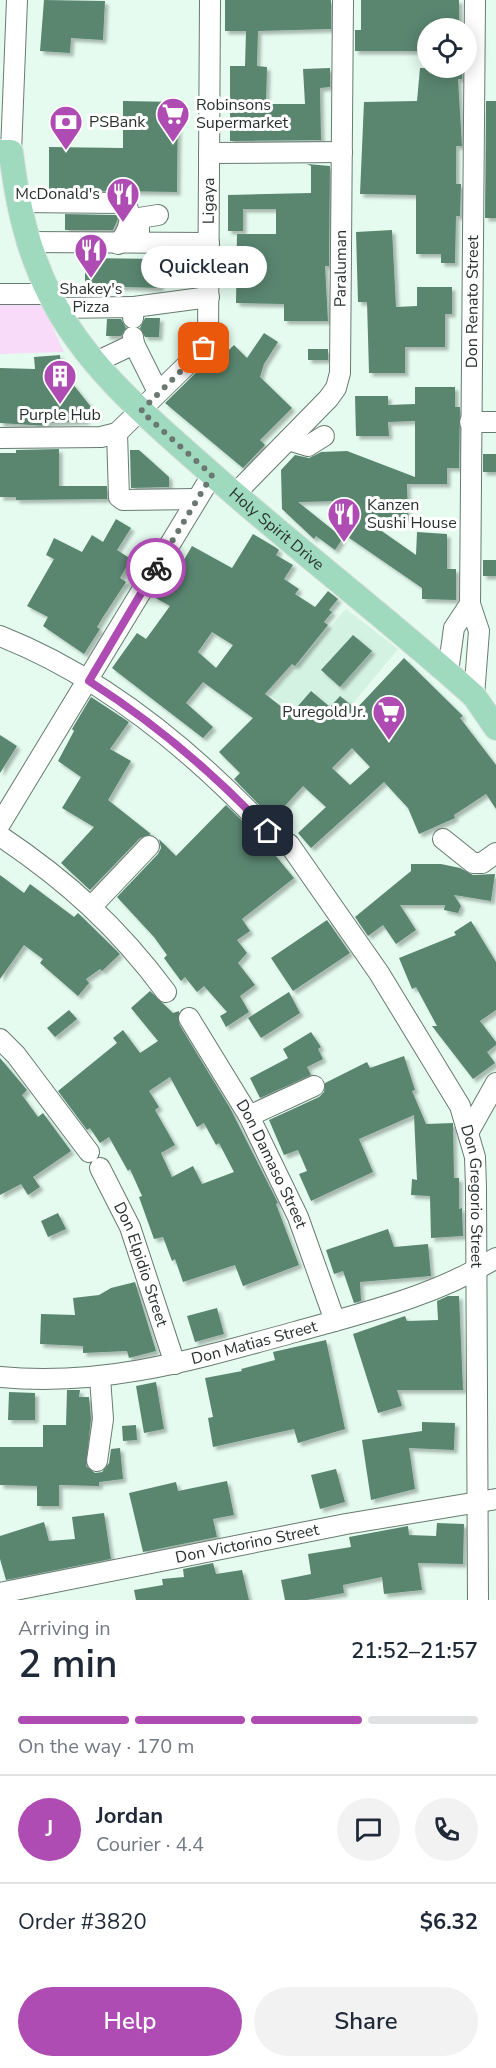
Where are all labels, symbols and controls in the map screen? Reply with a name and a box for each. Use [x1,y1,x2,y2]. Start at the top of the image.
map controls [417,18,477,78]
button: locate [417,18,477,78]
place label: Robinsons Supermarket [196,94,289,134]
supermarket icon: Robinsons Supermarket [155,96,191,143]
bank icon: PSBank [48,104,84,151]
place label: PSBank [89,111,146,133]
restaurant icon: McDonald's [105,176,141,223]
street label: Ligaya [198,177,220,224]
place label: McDonald's [15,183,100,205]
street label: Paraluman [330,230,352,307]
restaurant icon: Shakey's Pizza [73,232,109,279]
street label: Don Renato Street [461,235,484,368]
callout: Quicklean [141,246,267,288]
text: Quicklean [159,253,249,280]
place label: Shakey's Pizza [59,278,123,318]
pin [178,322,229,373]
icon: bag [187,331,220,364]
building icon: Purple Hub [42,358,78,405]
place label: Purple Hub [19,404,101,426]
street label: Holy Spirit Drive [224,483,329,576]
place label: Kanzen Sushi House [367,494,457,534]
restaurant icon: Kanzen Sushi House [326,496,362,543]
courier [126,538,186,598]
icon: bike [140,552,173,585]
supermarket icon: Puregold Jr. [371,694,407,741]
place label: Puregold Jr. [282,701,366,723]
pin [242,805,293,856]
icon: home [251,814,284,847]
street label: Don Damaso Street [231,1095,312,1232]
street label: Don Gregorio Street [455,1122,487,1268]
street label: Don Elpidio Street [108,1198,173,1330]
street label: Don Matias Street [189,1315,320,1370]
street label: Don Victorino Street [173,1519,321,1569]
text: Arriving in [18,1615,111,1642]
text: 21:52–21:57 [351,1636,478,1666]
text: 2 min [18,1638,117,1691]
text: On the way · 170 m [18,1733,194,1760]
button: chat [337,1798,400,1861]
button: phone [415,1798,478,1861]
text: Jordan [96,1801,163,1831]
text: J [46,1814,53,1844]
text: Courier · 4.4 [96,1831,204,1858]
text: Order #3820 [18,1907,147,1937]
text: $6.32 [420,1907,478,1937]
button: Help [18,1987,242,2056]
button: Share [254,1987,478,2056]

